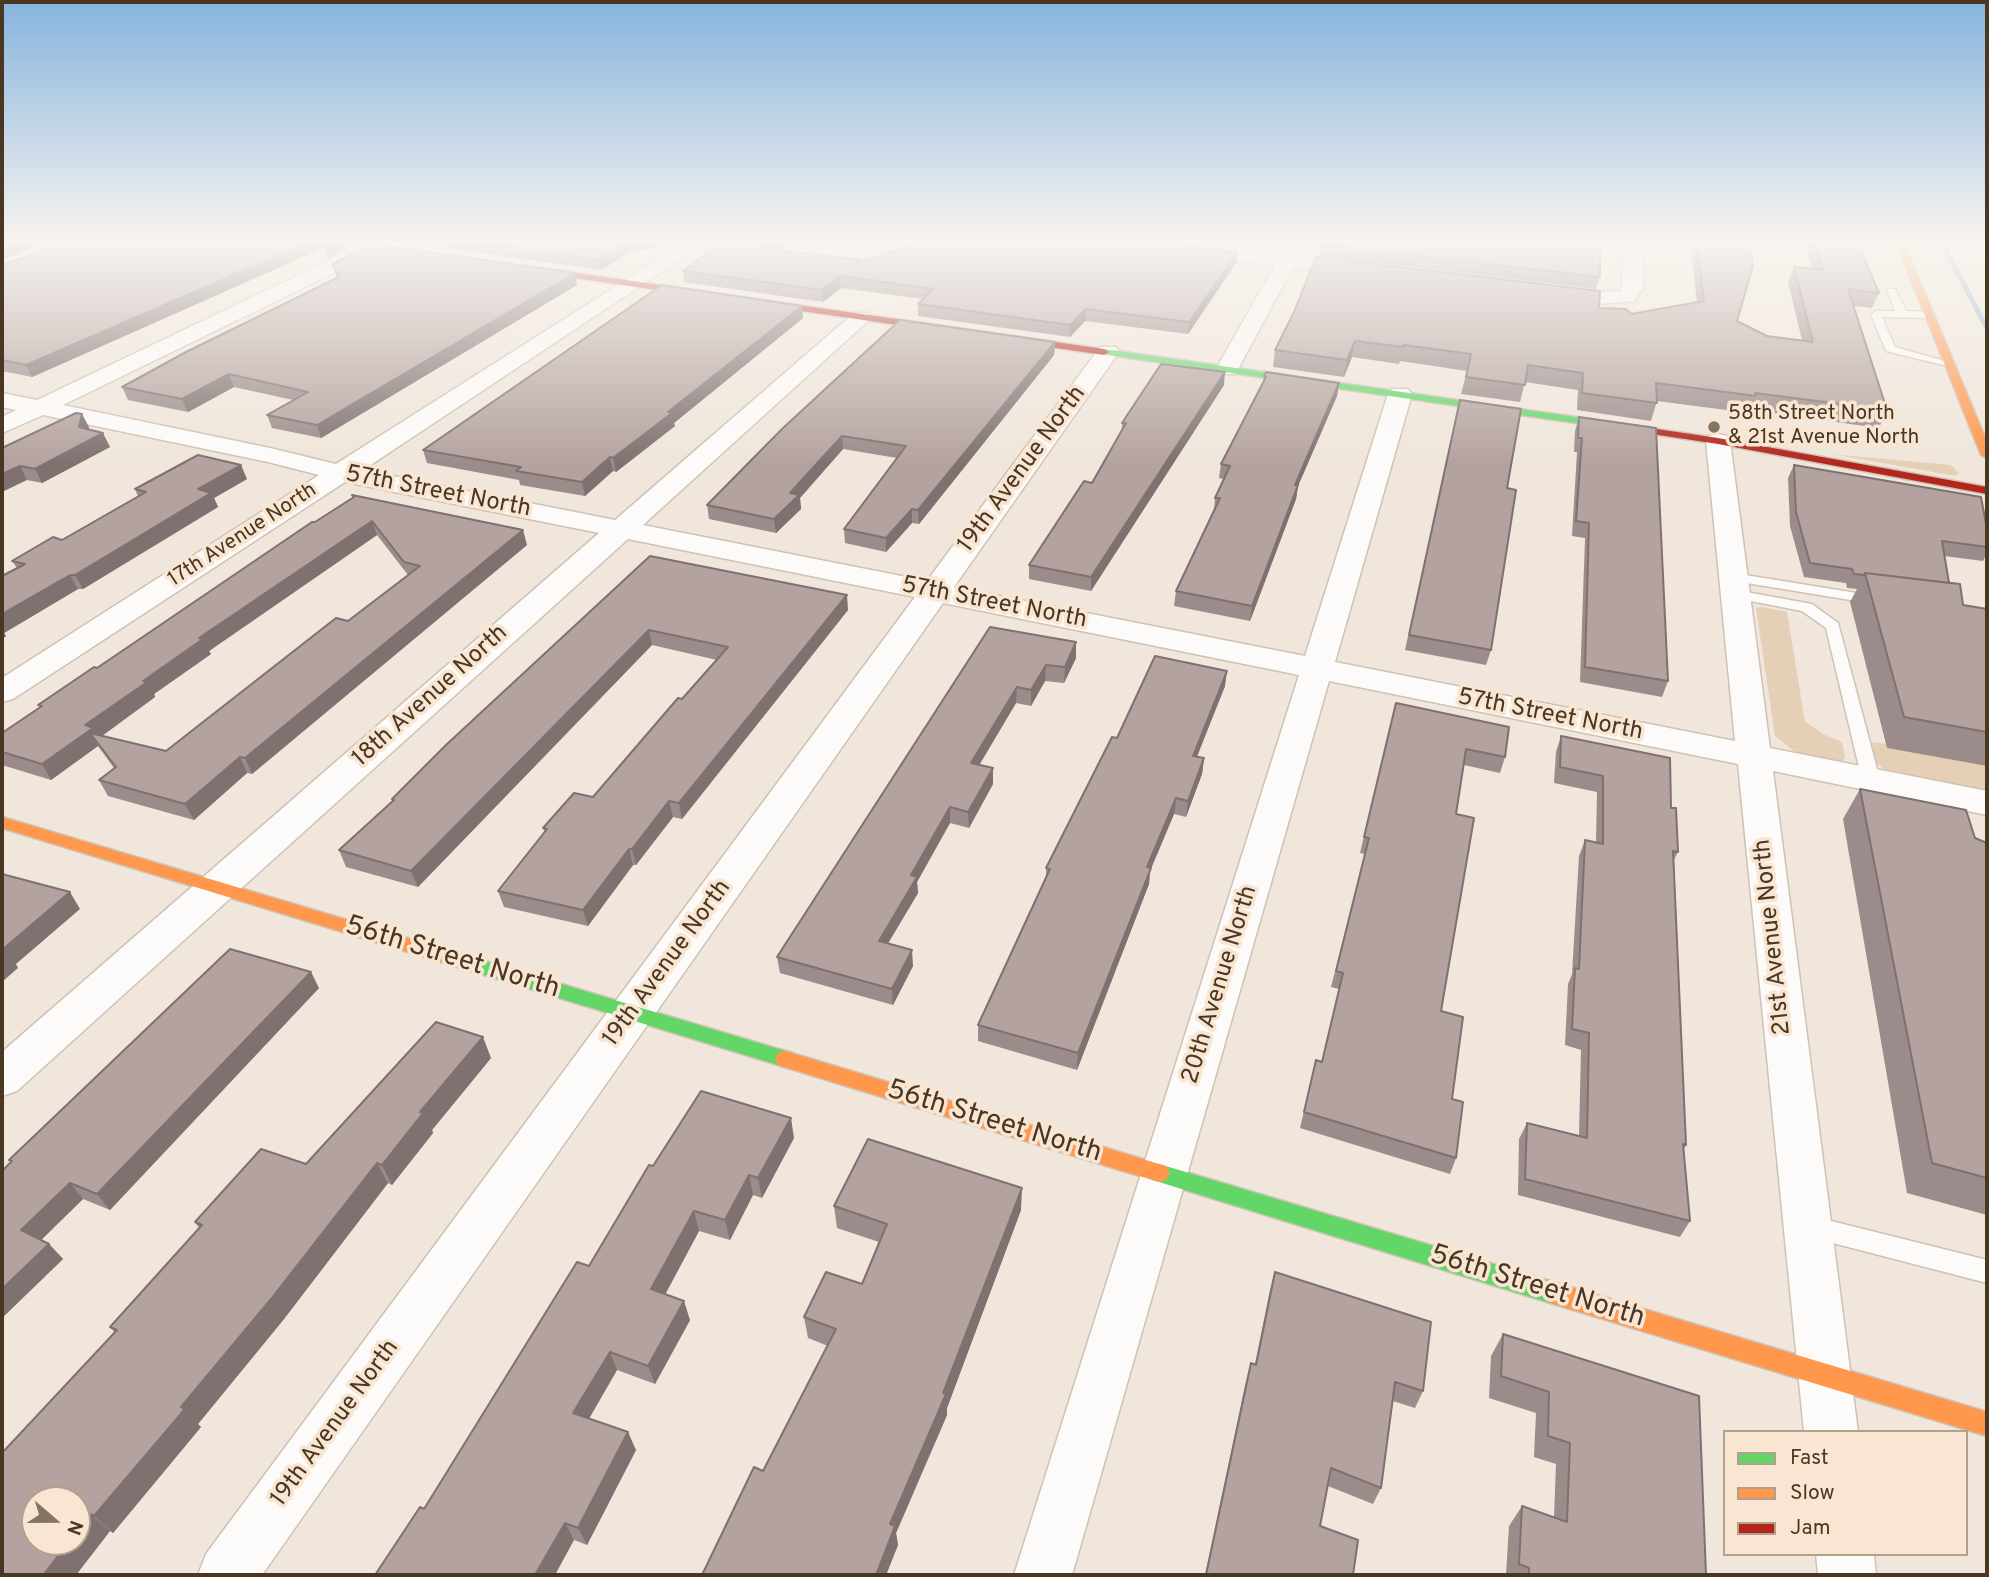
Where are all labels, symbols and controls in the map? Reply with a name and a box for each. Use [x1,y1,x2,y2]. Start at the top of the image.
street label: 19th Avenue North [953,381,1093,559]
place label: 58th Street North & 21st Avenue North [1728,402,1919,452]
marker: 58th Street North & 21st Avenue North [1706,419,1722,435]
street label: 57th Street North [343,461,533,525]
street label: 17th Avenue North [164,479,322,593]
street label: 57th Street North [899,572,1089,636]
street label: 18th Avenue North [347,620,515,774]
street label: 57th Street North [1455,684,1645,748]
street label: 21st Avenue North [1749,838,1799,1036]
street label: 19th Avenue North [598,875,738,1053]
street label: 20th Avenue North [1177,882,1265,1088]
street label: 56th Street North [341,910,563,1008]
street label: 56th Street North [883,1074,1105,1172]
street label: 56th Street North [1426,1239,1648,1337]
street label: 19th Avenue North [266,1335,406,1513]
legend [1723,1430,1968,1556]
text: Fast [1790,1445,1829,1472]
text: Slow [1790,1480,1835,1507]
north arrow [21,1486,91,1556]
text: Jam [1790,1515,1831,1542]
text: N [60,1517,87,1538]

